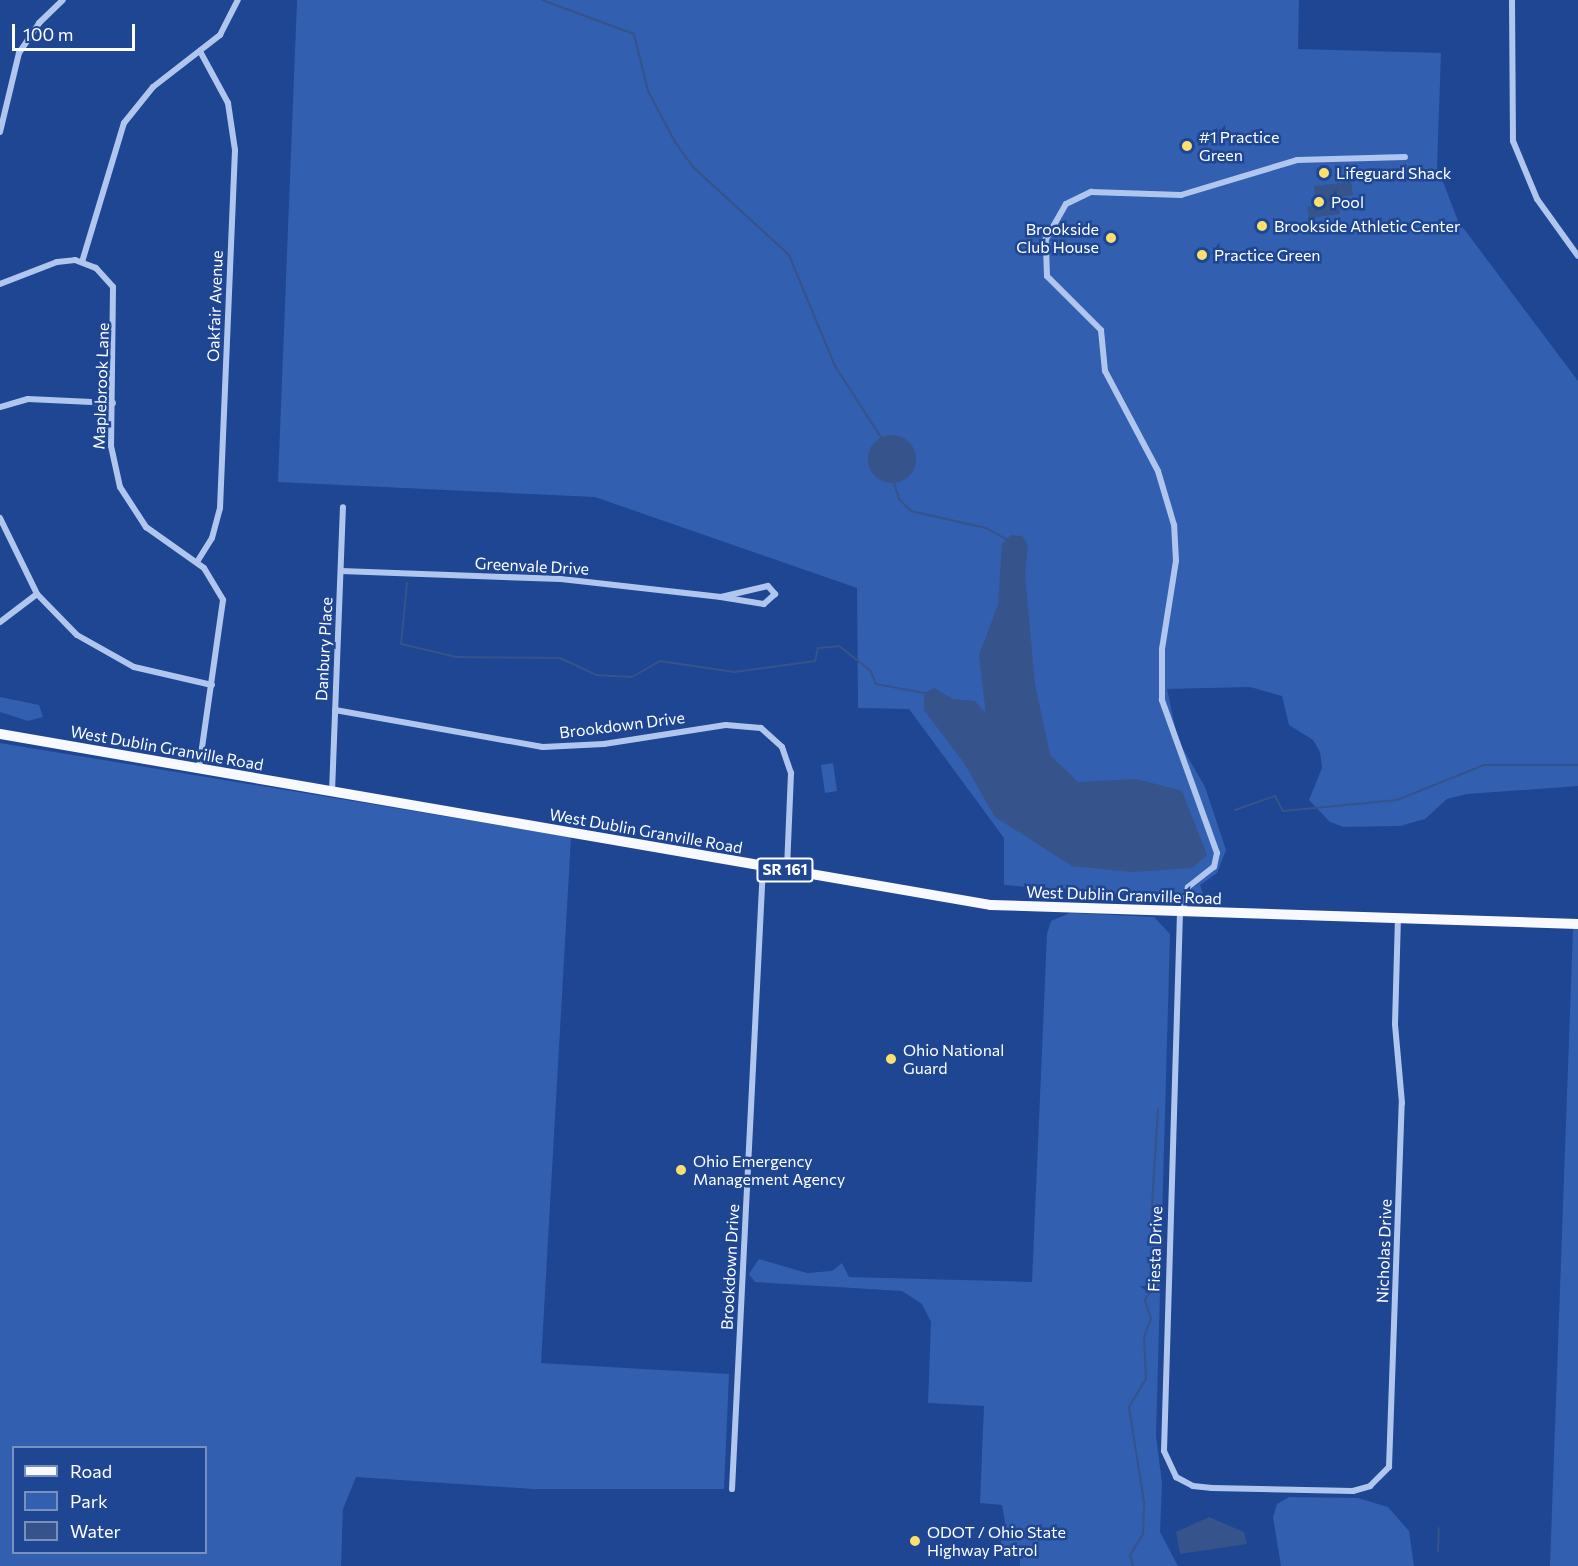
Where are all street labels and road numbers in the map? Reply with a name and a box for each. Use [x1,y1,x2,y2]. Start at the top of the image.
street label: Oakfair Avenue [203,250,227,362]
street label: Maplebrook Lane [89,322,113,450]
street label: Greenvale Drive [474,553,590,579]
street label: Danbury Place [312,596,336,702]
street label: Brookdown Drive [558,708,686,742]
street label: West Dublin Granville Road [69,722,265,774]
street label: West Dublin Granville Road [548,805,744,857]
road number: SR 161 [755,858,815,882]
street label: West Dublin Granville Road [1026,882,1222,908]
street label: Nicholas Drive [1373,1199,1395,1303]
street label: Brookdown Drive [717,1204,743,1330]
street label: Fiesta Drive [1144,1206,1166,1292]

